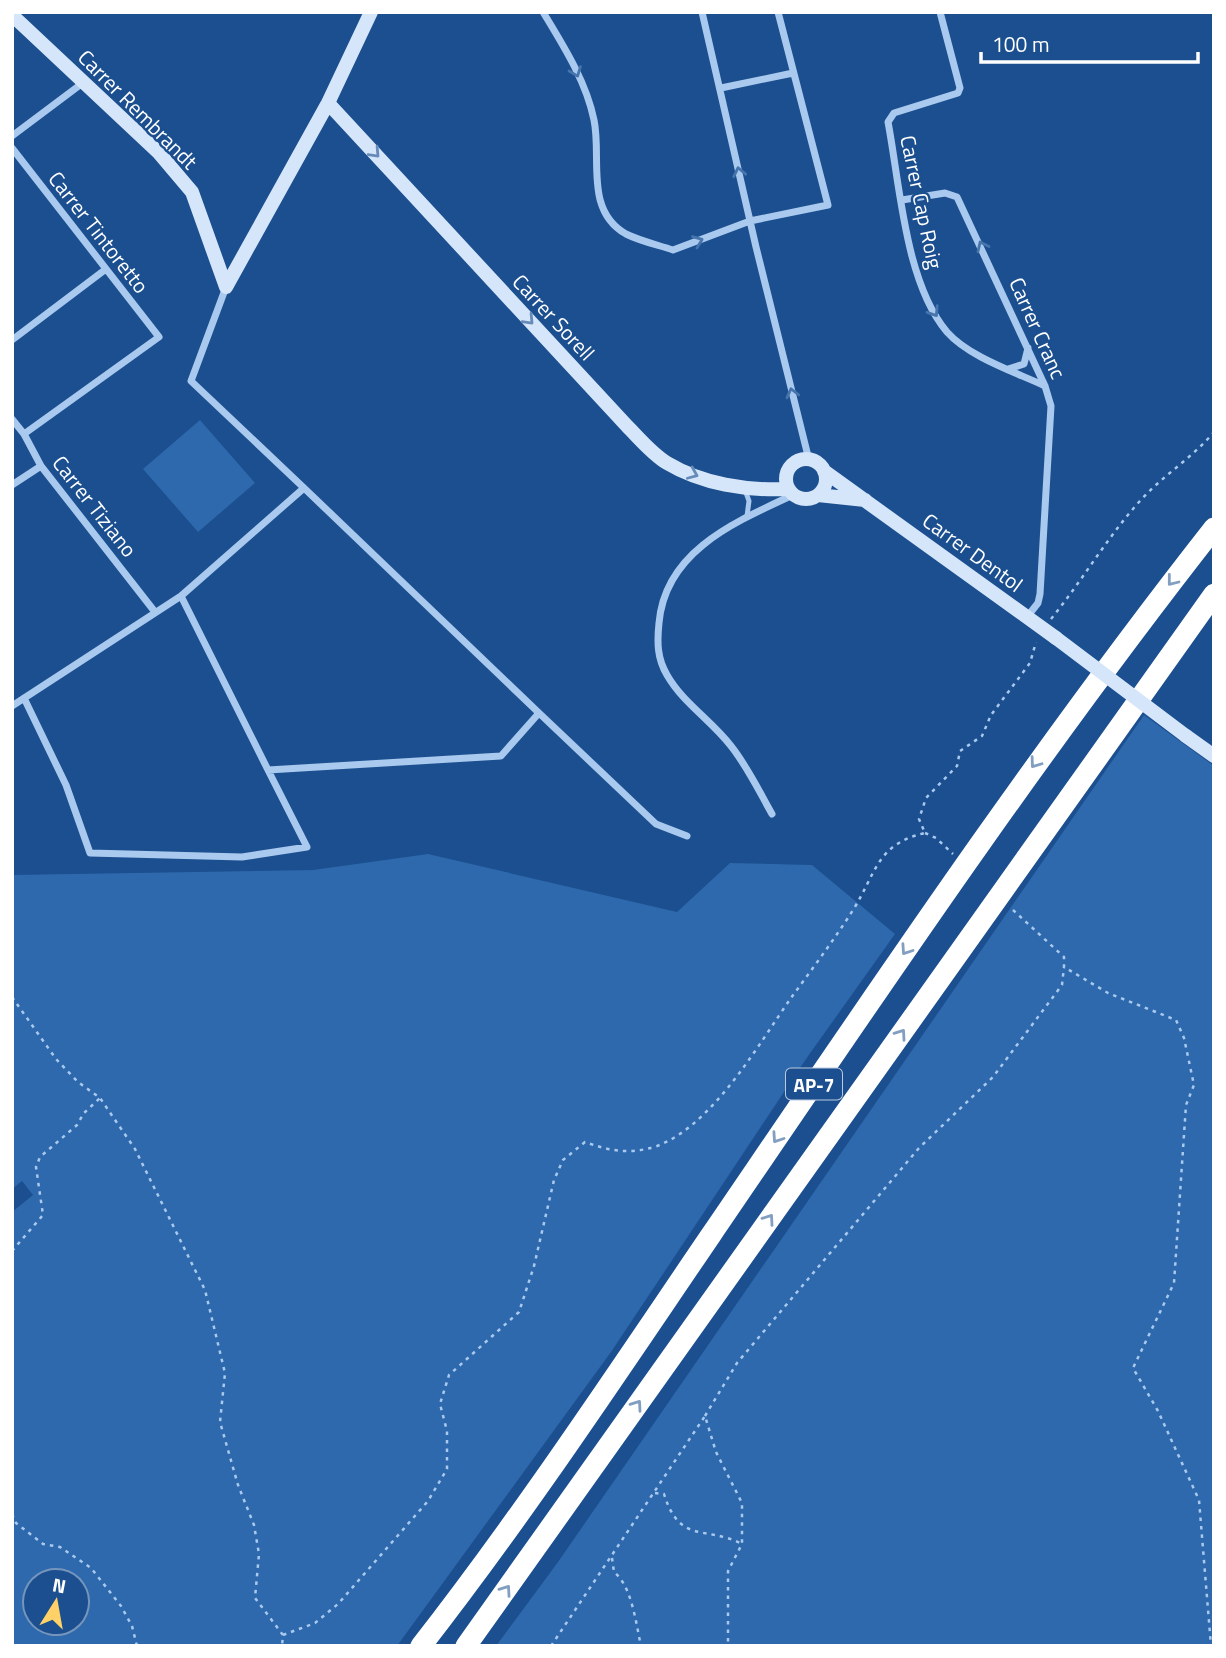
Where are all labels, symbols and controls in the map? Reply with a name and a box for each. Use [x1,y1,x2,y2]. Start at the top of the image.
scale bar [981,21,1198,65]
text: 100 m [992,28,1049,60]
street label: Carrer Rembrandt [71,42,206,177]
one-way arrow [567,65,581,77]
street label: Carrer Cap Roig [892,132,952,272]
one-way arrow [366,145,379,158]
street label: Carrer Tintoretto [41,164,157,300]
one-way arrow [733,166,748,178]
one-way arrow [691,235,703,249]
one-way arrow [976,241,990,253]
street label: Carrer Sorell [505,266,603,368]
street label: Carrer Cranc [1001,272,1075,384]
one-way arrow [926,304,938,317]
one-way arrow [521,312,533,325]
one-way arrow [786,388,800,400]
street label: Carrer Tiziano [45,448,145,564]
one-way arrow [686,466,698,480]
street label: Carrer Dentol [916,505,1030,599]
one-way arrow [1167,574,1180,586]
one-way arrow [1031,755,1043,768]
one-way arrow [901,942,914,955]
one-way arrow [893,1029,905,1042]
road number: AP-7 [786,1068,842,1100]
one-way arrow [773,1130,786,1143]
one-way arrow [761,1214,773,1227]
one-way arrow [629,1400,642,1413]
north arrow [21,1567,91,1637]
text: N [50,1569,69,1600]
one-way arrow [498,1585,510,1598]

